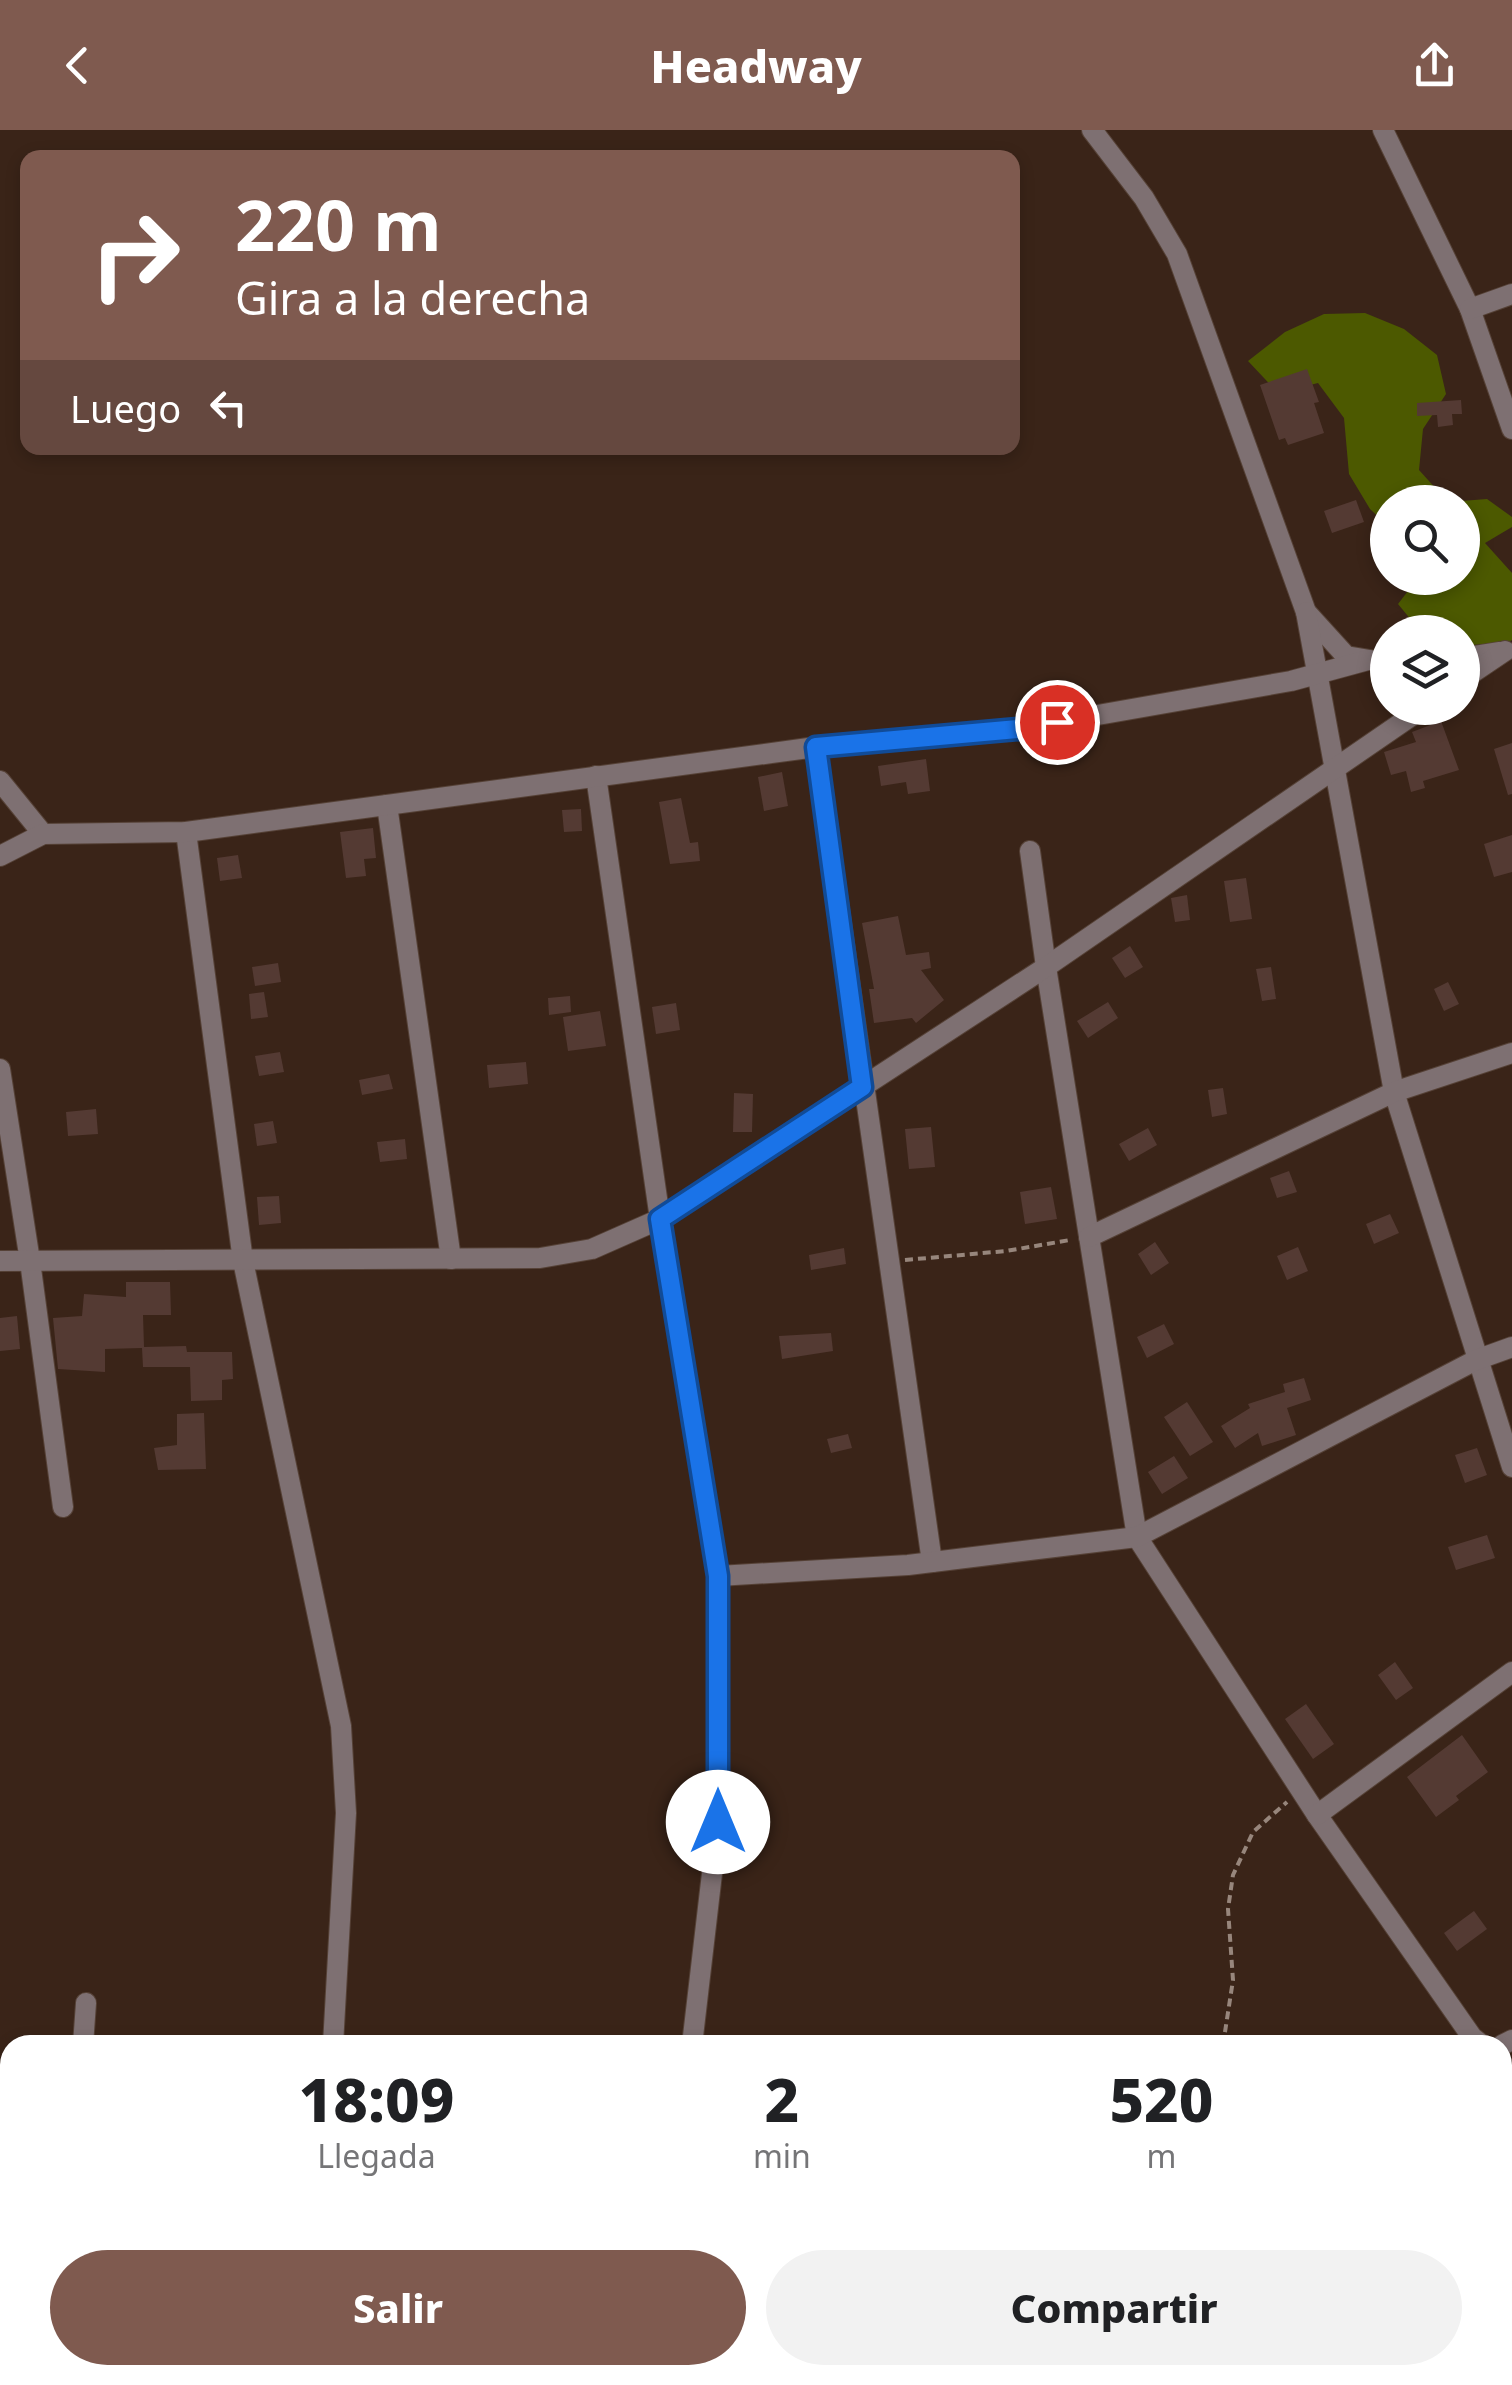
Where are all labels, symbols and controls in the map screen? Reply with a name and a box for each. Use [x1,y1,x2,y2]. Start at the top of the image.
text: Headway [650,35,862,96]
icon: back [50,38,105,93]
icon: share [1407,38,1462,93]
text: 220 m [235,176,442,272]
icon: right [70,190,200,320]
text: Gira a la derecha [235,267,590,328]
icon: left [201,380,256,435]
text: Luego [70,382,181,434]
map controls [1370,485,1480,725]
button: search [1370,485,1480,595]
button: layers [1370,615,1480,725]
pin [1015,680,1100,765]
icon: arrive [1030,695,1085,750]
position arrow [666,1770,770,1874]
text: 18:09 [299,2058,454,2140]
text: 2 [765,2058,799,2140]
text: 520 [1109,2058,1213,2140]
text: Llegada [317,2134,436,2177]
text: min [753,2134,811,2177]
text: m [1146,2134,1176,2177]
button: Salir [50,2250,746,2365]
button: Compartir [766,2250,1462,2365]

